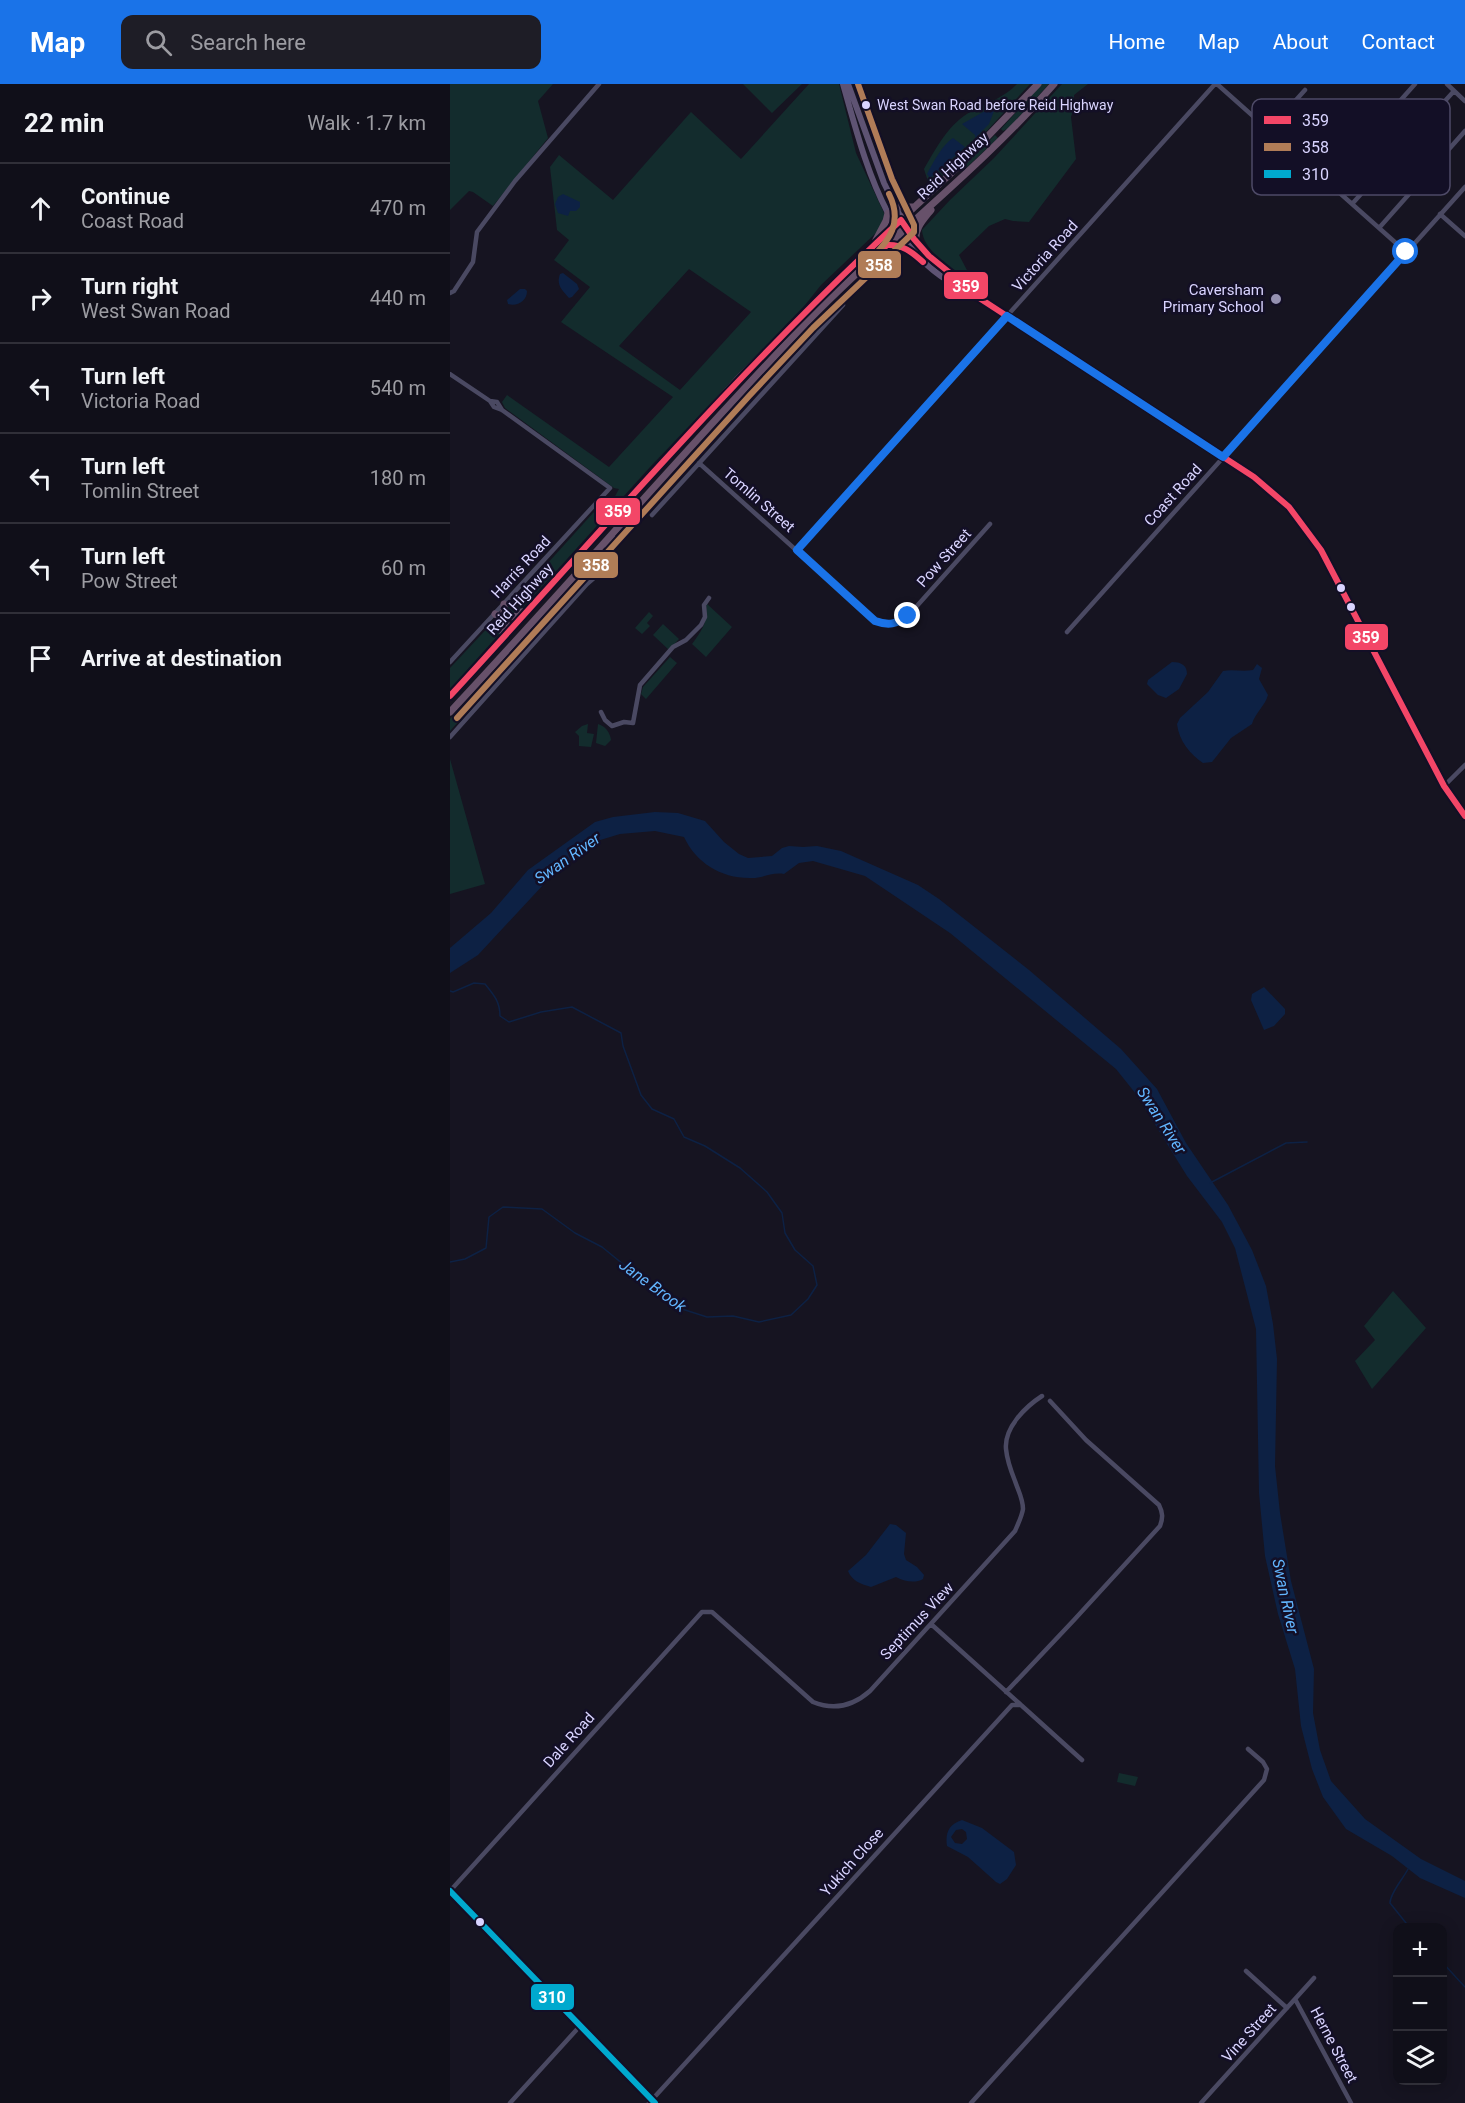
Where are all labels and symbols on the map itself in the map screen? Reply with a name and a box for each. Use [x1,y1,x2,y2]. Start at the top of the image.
place label: West Swan Road before Reid Highway [877,97,1114,113]
marker: West Swan Road before Reid Highway [860,99,872,111]
legend [1252,99,1450,195]
text: 359 [1302,111,1329,130]
street label: Reid Highway [914,129,992,203]
text: 358 [1302,138,1329,157]
text: 310 [1302,165,1329,184]
street label: Victoria Road [1008,217,1082,295]
route start [1392,238,1418,264]
line badge: 358 [857,250,902,279]
text: 358 [865,256,893,275]
line badge: 359 [943,271,989,300]
text: 359 [952,277,980,296]
place label: Caversham Primary School [1163,281,1264,316]
marker: Caversham Primary School [1269,292,1283,306]
street label: Coast Road [1140,460,1206,530]
street label: Tomlin Street [720,464,798,536]
line badge: 359 [595,497,641,526]
text: 359 [604,502,632,521]
street label: Pow Street [913,525,975,591]
street label: Harris Road [488,532,554,602]
line badge: 358 [573,551,619,579]
text: 358 [582,556,610,575]
street label: Reid Highway [483,559,557,639]
unlabelled marker [1335,582,1347,594]
unlabelled marker [1345,601,1357,613]
route end [894,602,920,628]
line badge: 359 [1344,623,1389,651]
text: 359 [1352,628,1380,647]
water label: Swan River [531,828,604,888]
water label: Swan River [1133,1083,1191,1158]
water label: Jane Brook [616,1255,691,1317]
water label: Swan River [1268,1557,1303,1636]
street label: Septimus View [877,1579,957,1663]
street label: Dale Road [540,1709,598,1771]
street label: Yukich Close [817,1824,887,1900]
unlabelled marker [474,1916,486,1928]
line badge: 310 [530,1983,575,2011]
text: 310 [538,1988,566,2007]
street label: Vine Street [1218,2000,1280,2066]
street label: Herne Street [1307,2004,1362,2086]

